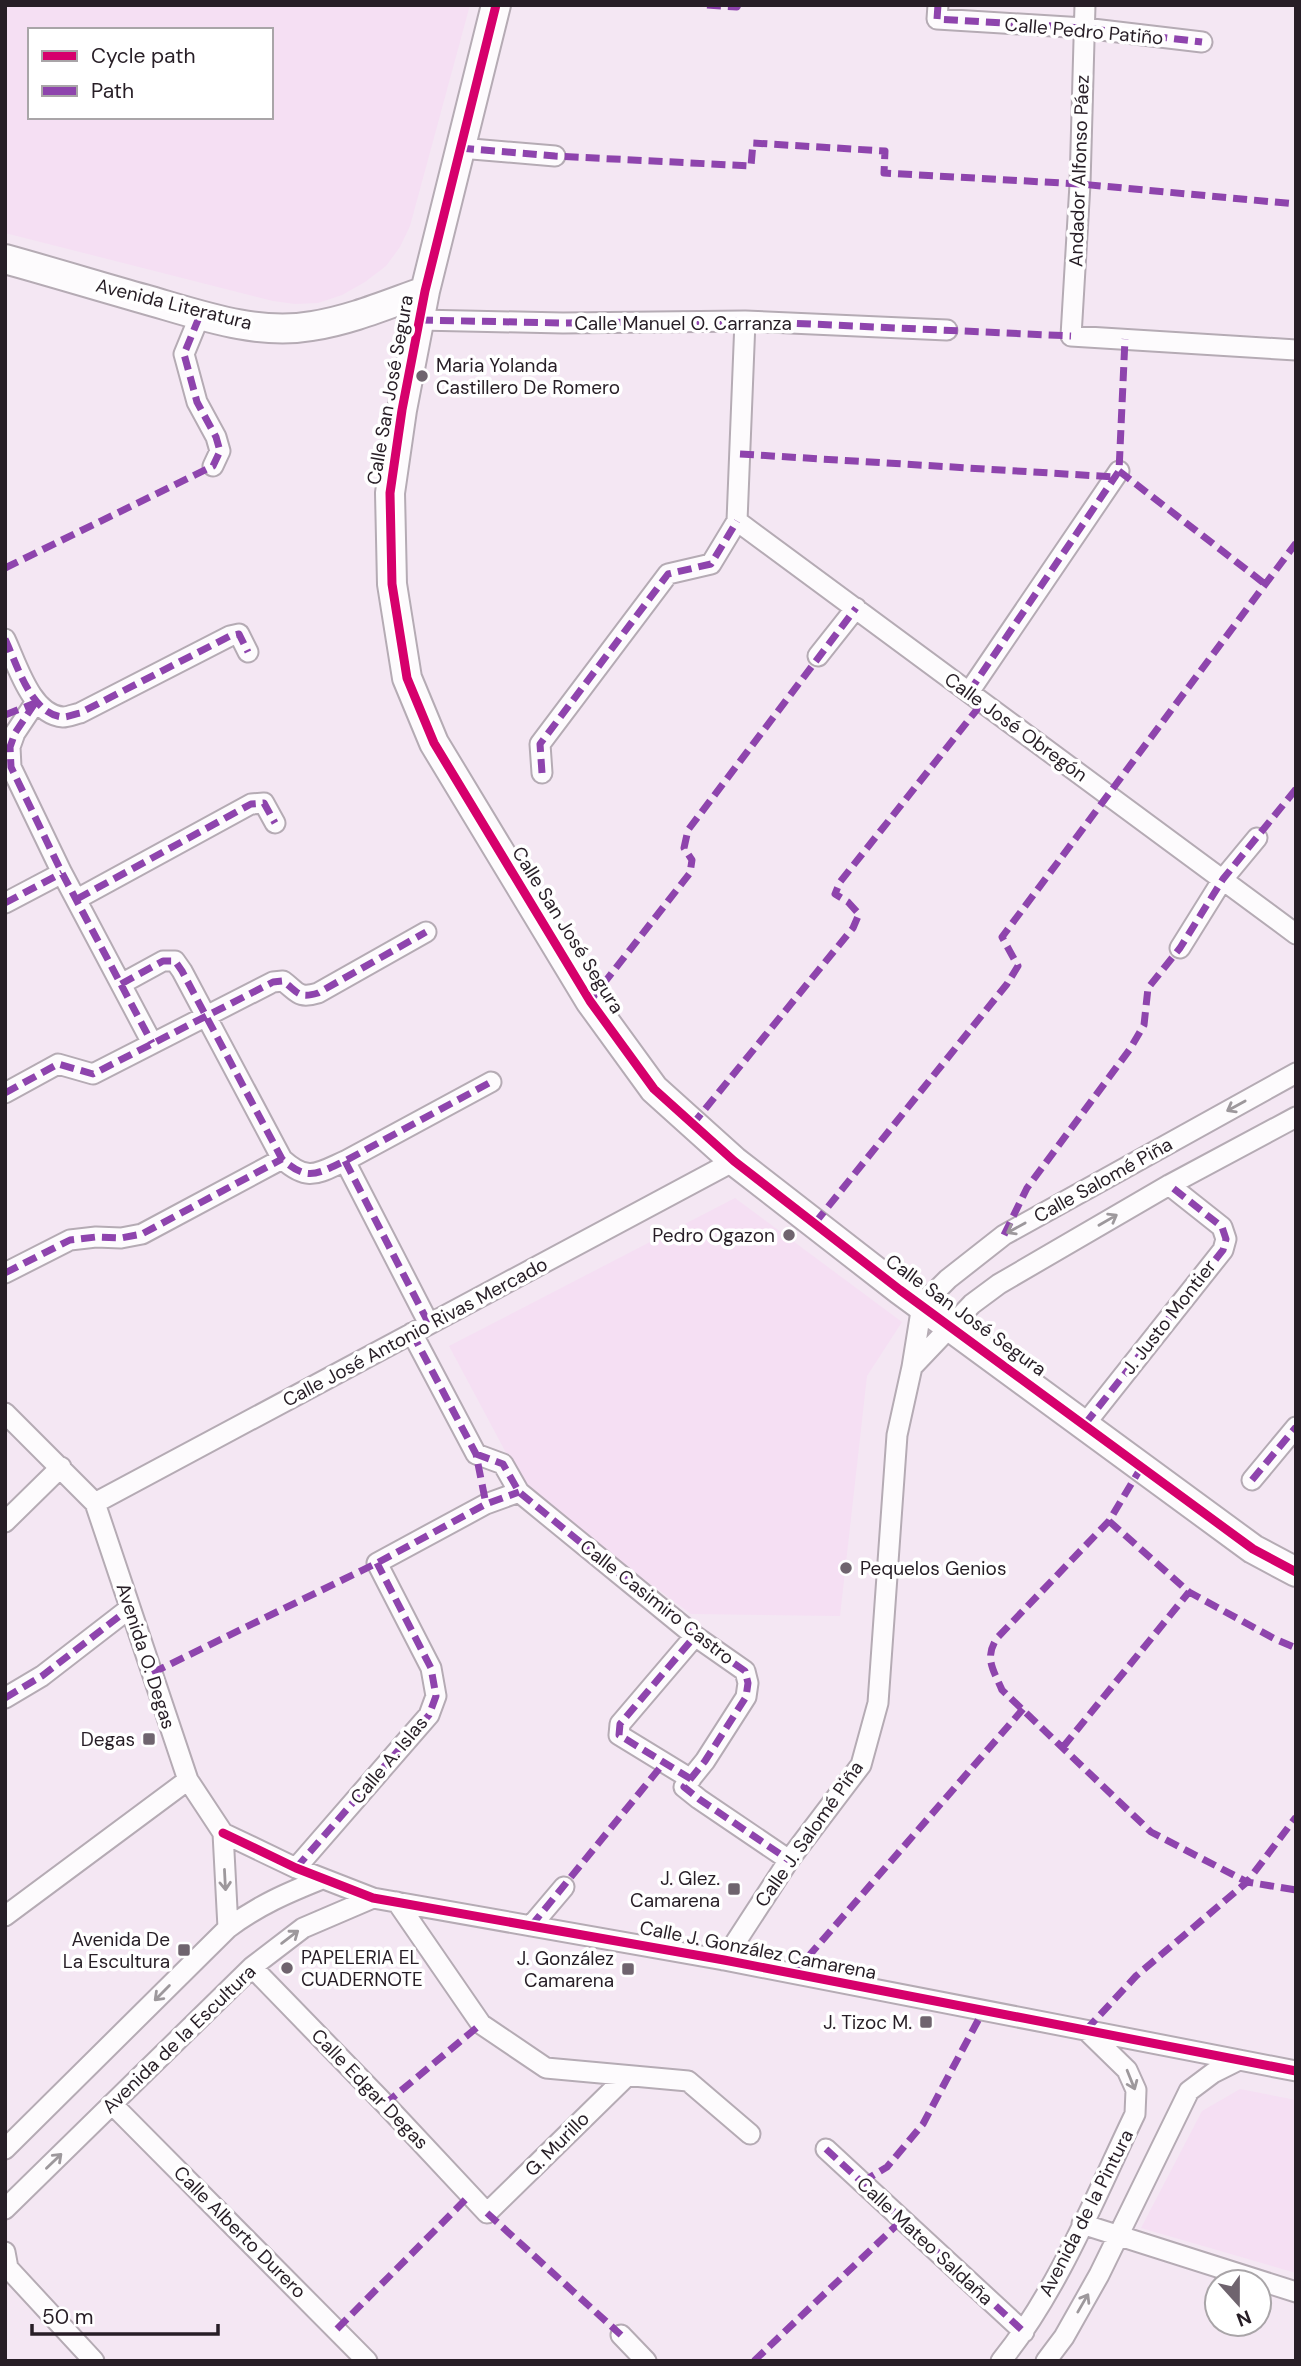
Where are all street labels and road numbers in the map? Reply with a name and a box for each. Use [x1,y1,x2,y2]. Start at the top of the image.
street label: Calle Pedro Patiño [1004,12,1164,50]
street label: Andador Alfonso Páez [1063,74,1095,268]
street label: Avenida Literatura [93,273,255,335]
street label: Calle San José Segura [361,293,419,487]
street label: Calle Manuel O. Carranza [574,311,792,336]
street label: Calle José Obregón [940,667,1092,787]
street label: Calle San José Segura [506,842,630,1018]
street label: Calle Salomé Piña [1029,1132,1177,1228]
street label: Calle San José Segura [881,1248,1051,1382]
street label: Calle José Antonio Rivas Mercado [278,1251,552,1413]
street label: J. Justo Montier [1116,1255,1222,1379]
street label: Calle Casimiro Castro [575,1534,739,1670]
street label: Avenida O. Degas [111,1580,181,1732]
street label: Calle A. Islas [345,1711,433,1809]
street label: Calle J. Salomé Piña [749,1756,869,1912]
street label: Calle J. González Camarena [638,1915,878,1985]
street label: Avenida de la Escultura [97,1959,261,2119]
street label: Calle Edgar Degas [306,2023,434,2155]
street label: G. Murillo [519,2106,595,2182]
street label: Avenida de la Pintura [1033,2125,1139,2301]
street label: Calle Alberto Durero [168,2160,312,2304]
street label: Calle Mateo Saldaña [851,2171,999,2311]

